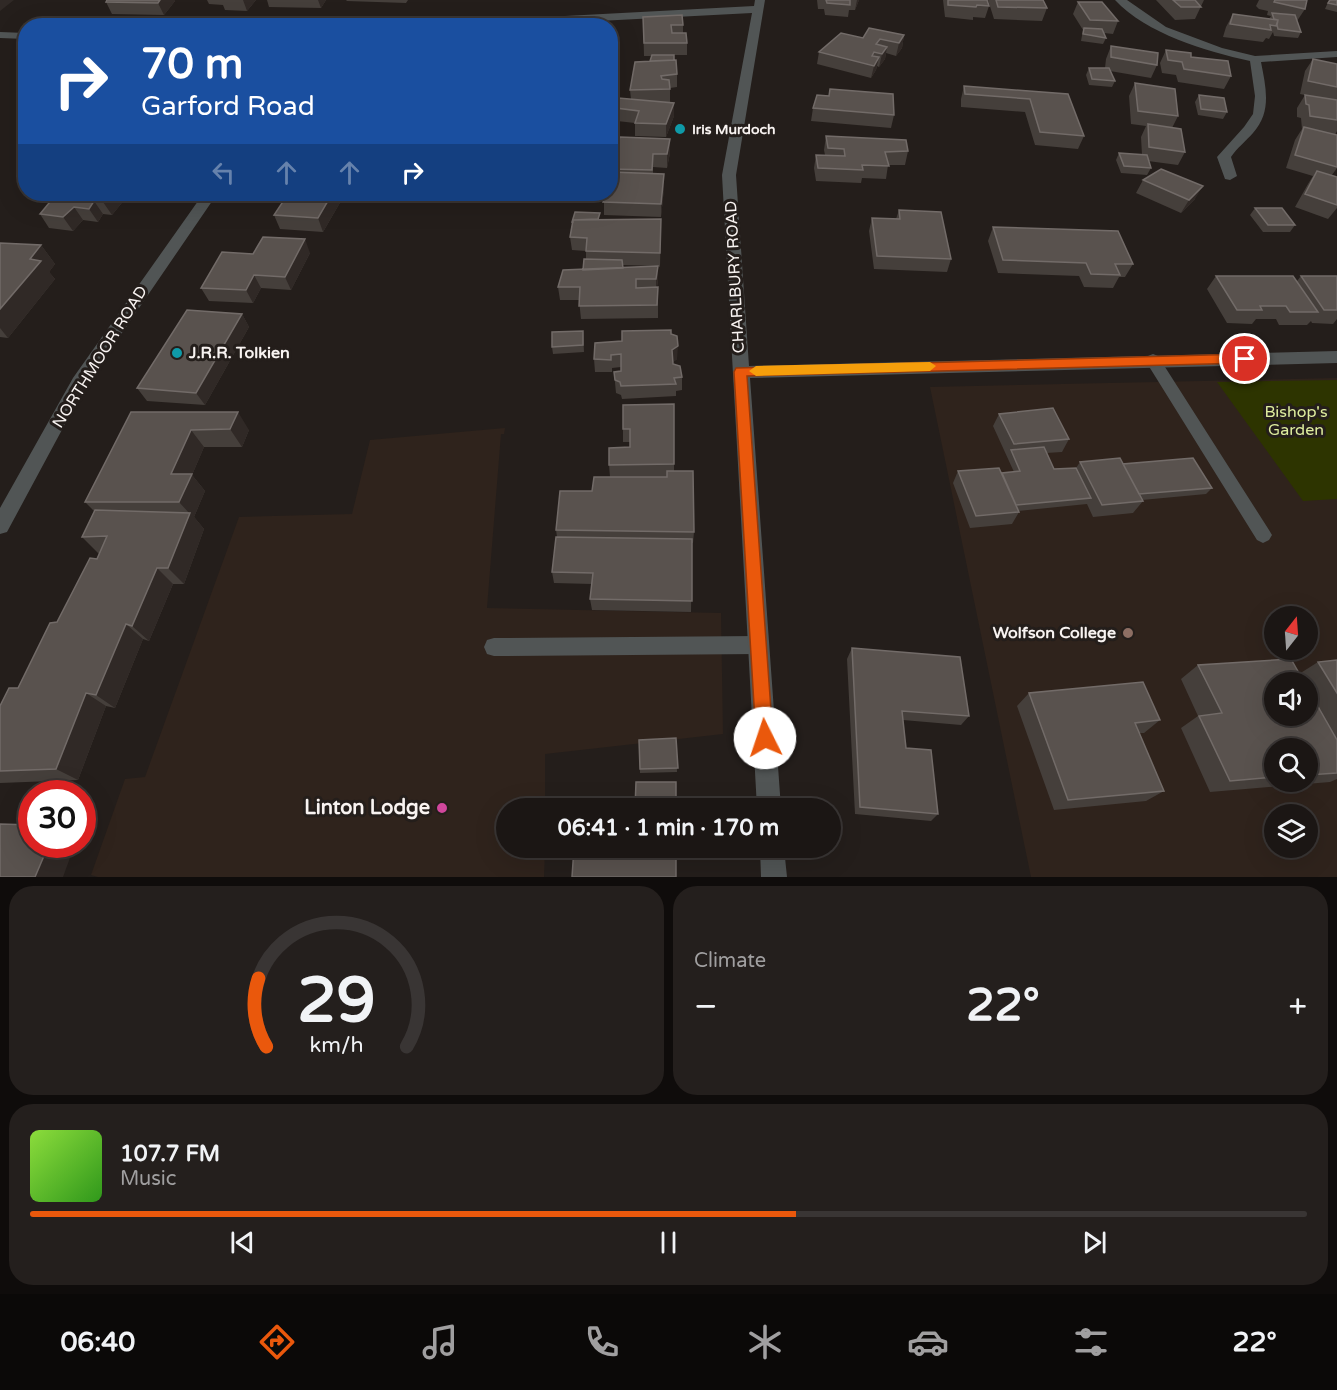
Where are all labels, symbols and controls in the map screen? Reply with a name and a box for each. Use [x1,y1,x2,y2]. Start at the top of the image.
text: 70 m [141,39,243,90]
icon: right [42,42,120,120]
text: Garford Road [141,90,315,123]
place label: Iris Murdoch [692,121,775,138]
marker: Iris Murdoch [673,122,687,136]
icon: left [207,156,240,189]
icon: ahead [270,156,303,189]
icon: ahead [333,156,366,189]
icon: right [396,156,429,189]
street label: CHARLBURY ROAD [721,200,749,354]
street label: NORTHMOOR ROAD [48,282,152,432]
pin [1219,333,1270,384]
icon: arrive [1228,342,1261,375]
place label: J.R.R. Tolkien [188,343,290,363]
marker: J.R.R. Tolkien [170,346,184,360]
park label: Bishop's Garden [1264,402,1328,440]
north arrow [1264,606,1318,660]
map controls [1264,606,1318,858]
place label: Wolfson College [993,623,1116,643]
marker: Wolfson College [1121,626,1135,640]
button: sound [1264,672,1318,726]
position arrow [733,706,797,770]
button: search [1264,738,1318,792]
speed limit sign: 30 [18,780,96,858]
place label: Linton Lodge [304,796,430,820]
marker: Linton Lodge [435,801,449,815]
button: layers [1264,804,1318,858]
text: 06:41 · 1 min · 170 m [558,815,779,841]
text: Climate [694,949,766,973]
text: 29 [297,964,376,1039]
text: 22° [966,979,1040,1033]
text: − [694,987,718,1026]
text: + [1288,987,1307,1026]
text: km/h [310,1033,363,1059]
text: 107.7 FM [120,1141,220,1167]
text: Music [120,1167,176,1191]
icon: previous [226,1226,259,1259]
icon: pause [652,1226,685,1259]
icon: next [1078,1226,1111,1259]
icon: directions [256,1321,298,1363]
icon: music [419,1321,461,1363]
icon: phone [581,1321,623,1363]
icon: climate [744,1321,786,1363]
icon: car [907,1321,949,1363]
icon: filters [1070,1321,1112,1363]
text: 06:40 [60,1326,135,1359]
text: 22° [1232,1326,1277,1359]

